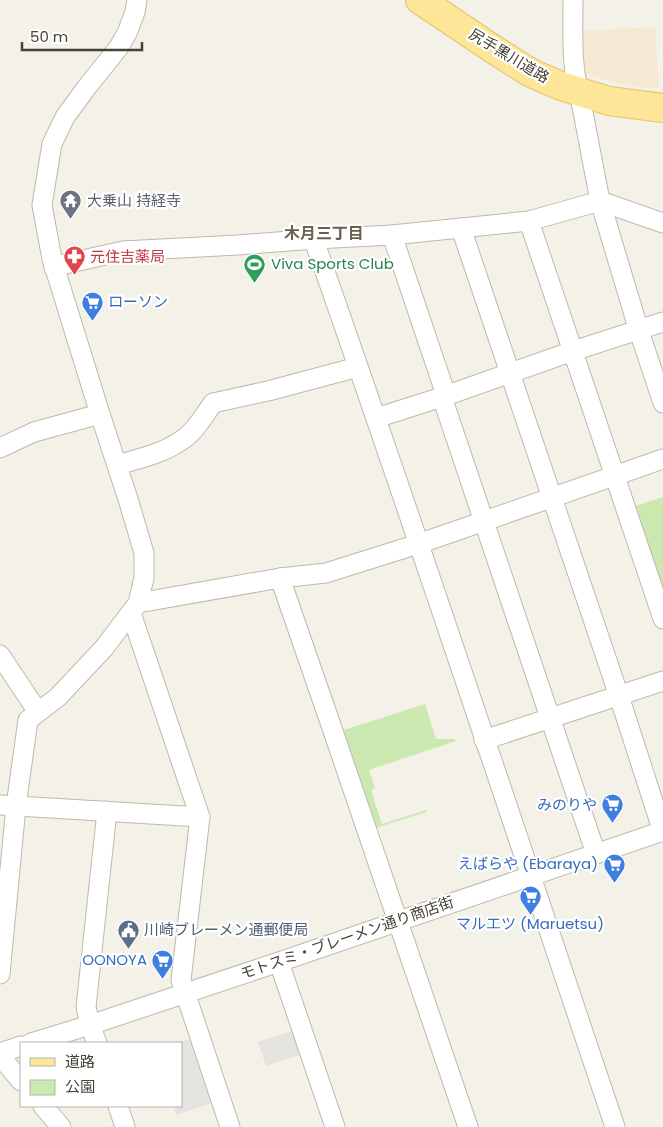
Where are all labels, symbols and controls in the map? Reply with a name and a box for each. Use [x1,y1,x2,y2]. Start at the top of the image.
scale bar [22,20,142,52]
street label: 尻手黒川道路 [465,23,553,88]
text: 50 m [30,26,68,47]
temple icon: 大乗山 持経寺 [59,189,83,220]
place label: 大乗山 持経寺 [87,190,181,211]
district label: 木月三丁目 [284,222,364,245]
pharmacy icon: 元住吉薬局 [62,245,86,276]
place label: 元住吉薬局 [90,246,165,267]
sports icon: Viva Sports Club [243,252,267,283]
place label: Viva Sports Club [271,253,394,274]
supermarket icon: ローソン [80,290,104,321]
place label: ローソン [108,291,168,312]
supermarket icon: みのりや [601,793,625,824]
place label: みのりや [537,794,597,815]
supermarket icon: えばらや (Ebaraya) [602,852,626,883]
place label: えばらや (Ebaraya) [458,853,598,874]
supermarket icon: マルエツ (Maruetsu) [518,884,542,915]
street label: モトスミ・ブレーメン通り商店街 [237,891,456,984]
place label: マルエツ (Maruetsu) [456,913,604,934]
public building icon: 川崎ブレーメン通郵便局 [116,918,140,949]
place label: 川崎ブレーメン通郵便局 [144,919,308,940]
supermarket icon: OONOYA [151,948,175,979]
place label: OONOYA [82,949,147,970]
legend [20,1042,182,1107]
text: 道路 [65,1051,95,1072]
text: 公園 [65,1076,95,1097]

